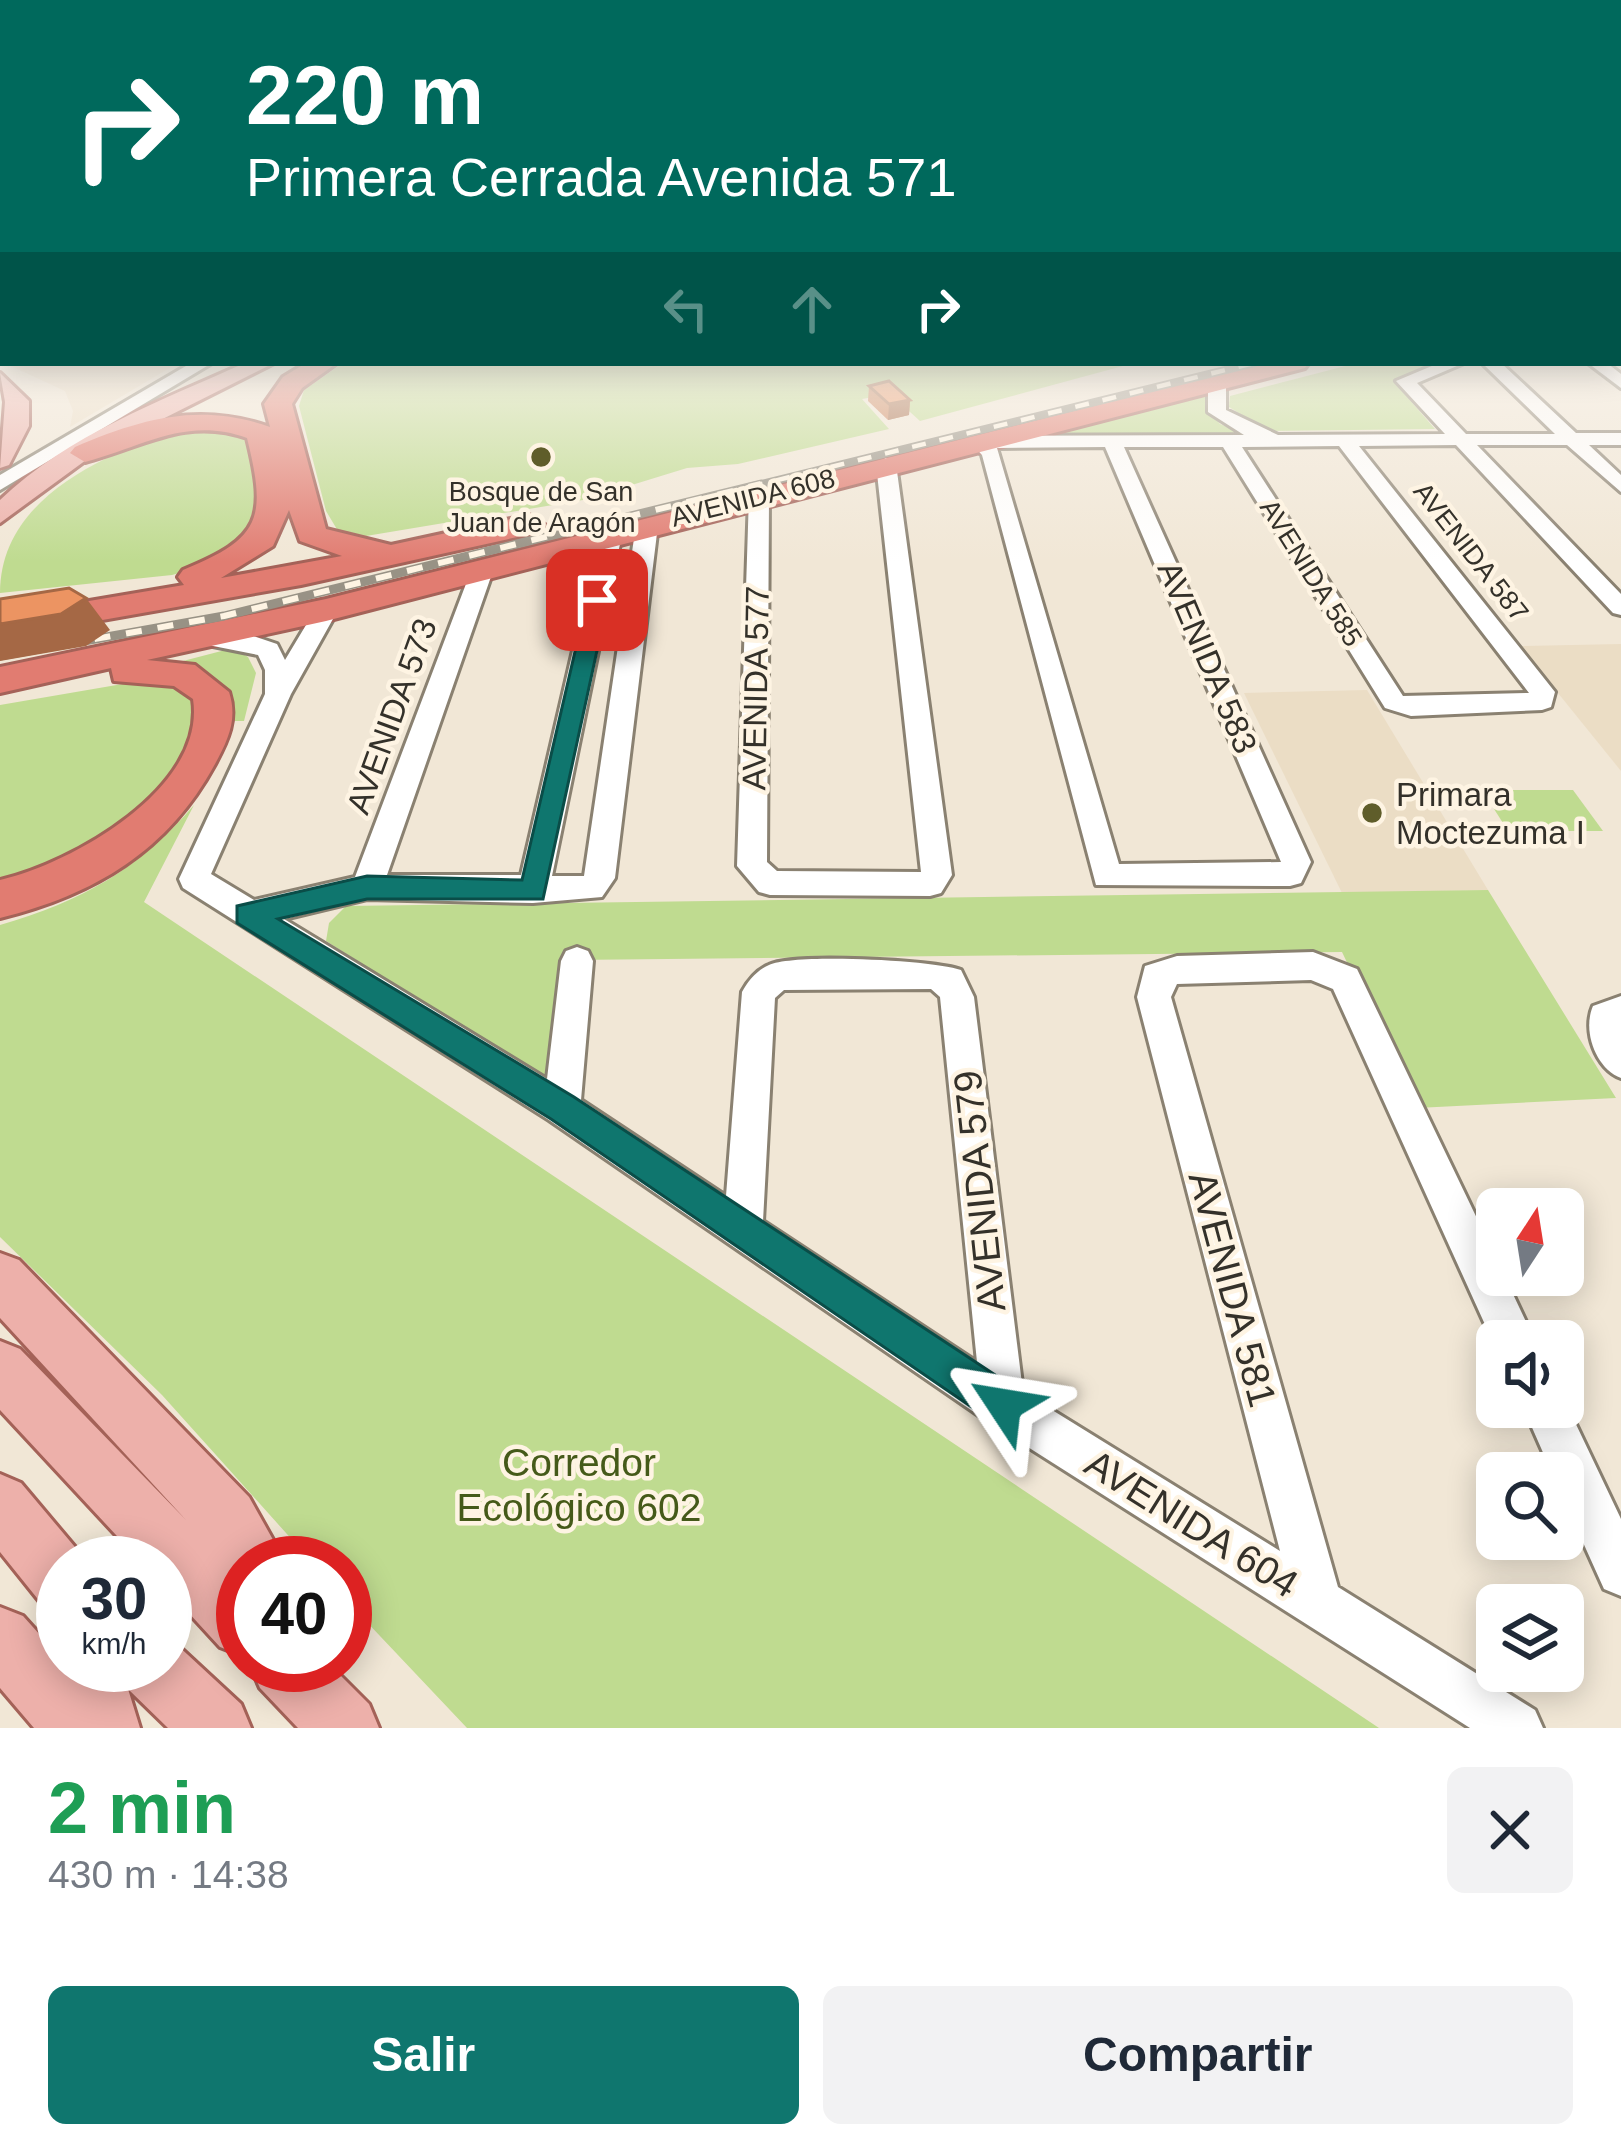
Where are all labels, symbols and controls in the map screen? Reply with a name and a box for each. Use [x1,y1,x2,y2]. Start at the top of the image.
icon: right [48,48,204,204]
text: 220 m [246,48,484,142]
text: Primera Cerrada Avenida 571 [246,147,956,207]
icon: left [653,276,719,342]
icon: ahead [779,276,845,342]
icon: right [905,276,971,342]
marker: Bosque de San Juan de Aragón [528,444,554,470]
street label: AVENIDA 608 [668,463,838,533]
place label: Bosque de San Juan de Aragón [446,477,636,538]
street label: AVENIDA 587 [1408,477,1534,627]
street label: AVENIDA 585 [1254,494,1368,652]
pin [546,549,648,651]
street label: AVENIDA 583 [1150,556,1265,759]
icon: arrive [564,567,630,633]
street label: AVENIDA 577 [735,585,776,791]
street label: AVENIDA 573 [339,614,444,819]
place label: Primara Moctezuma I [1396,776,1585,851]
marker: Primara Moctezuma I [1359,800,1385,826]
street label: AVENIDA 579 [945,1068,1014,1314]
street label: AVENIDA 581 [1180,1167,1285,1412]
north arrow [1476,1188,1584,1296]
map controls [1476,1188,1584,1692]
button: sound [1476,1320,1584,1428]
position arrow [941,1342,1067,1468]
park label: Corredor Ecológico 602 [456,1441,702,1529]
street label: AVENIDA 604 [1078,1441,1306,1606]
button: search [1476,1452,1584,1560]
speed limit sign: 40 [216,1536,372,1692]
text: 30 [81,1565,147,1632]
button: layers [1476,1584,1584,1692]
text: km/h [81,1627,147,1660]
button: close [1447,1767,1573,1893]
text: 2 min [48,1768,236,1848]
text: 430 m · 14:38 [48,1853,289,1896]
button: Salir [48,1986,799,2124]
button: Compartir [823,1986,1573,2124]

